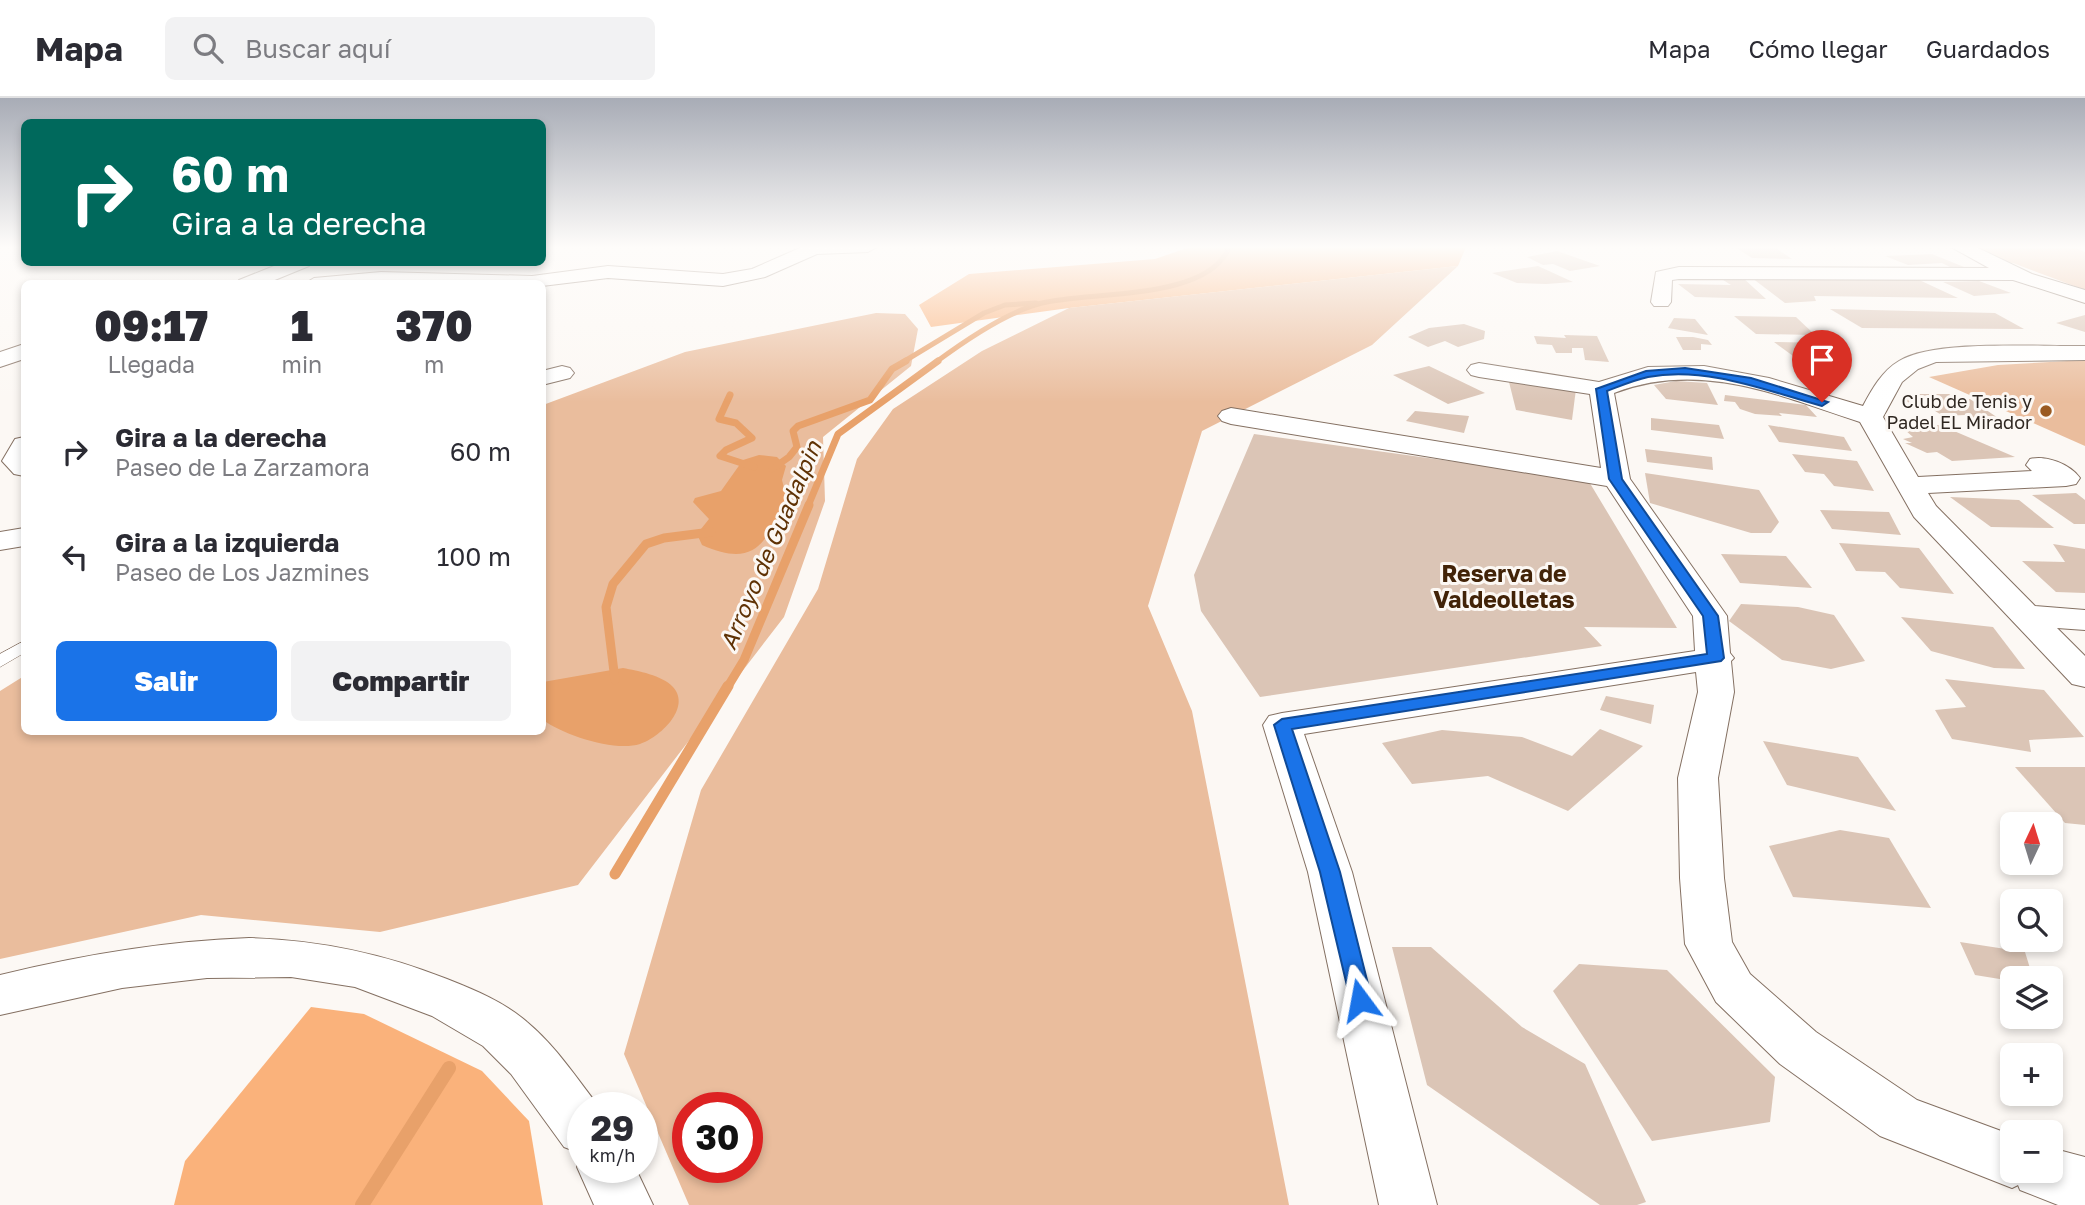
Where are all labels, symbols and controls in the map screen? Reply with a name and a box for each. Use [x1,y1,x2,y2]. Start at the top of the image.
search box [165,17,655,80]
text: Mapa [35,29,123,68]
icon: search [189,29,227,67]
text: Buscar aquí [245,33,391,64]
text: Mapa [1648,34,1711,63]
text: Cómo llegar [1749,34,1888,63]
text: Guardados [1926,34,2050,63]
text: 60 m [171,144,289,203]
icon: right [56,147,147,238]
text: Gira a la derecha [171,204,427,242]
text: 09:17 [94,300,208,350]
text: 1 [291,300,313,350]
text: 370 [396,300,473,350]
pin [1792,330,1852,402]
icon: arrive [1803,341,1841,379]
text: Llegada [107,350,195,378]
text: min [282,350,322,378]
text: m [424,350,444,378]
place label: Club de Tenis y Padel EL Mirador [1887,390,2032,433]
marker: Club de Tenis y Padel EL Mirador [2038,403,2054,419]
text: Gira a la derecha [115,422,327,453]
icon: right [56,433,94,471]
text: 60 m [450,436,511,467]
water label: Arroyo de Guadalpin [713,436,827,653]
text: Paseo de La Zarzamora [115,453,370,481]
text: Gira a la izquierda [115,527,339,558]
icon: left [56,538,94,576]
text: 100 m [437,541,511,572]
text: Paseo de Los Jazmines [115,558,369,586]
district label: Reserva de Valdeolletas [1433,559,1575,613]
button: Salir [56,641,277,721]
button: Compartir [291,641,511,721]
north arrow [2000,812,2063,875]
map controls [2000,812,2063,1183]
button: search [2000,889,2063,952]
position arrow [1323,963,1397,1037]
button: layers [2000,966,2063,1029]
button: + [2000,1043,2063,1106]
speed limit sign: 30 [672,1092,763,1183]
text: 29 [591,1107,634,1149]
button: − [2000,1120,2063,1183]
text: km/h [590,1144,635,1166]

